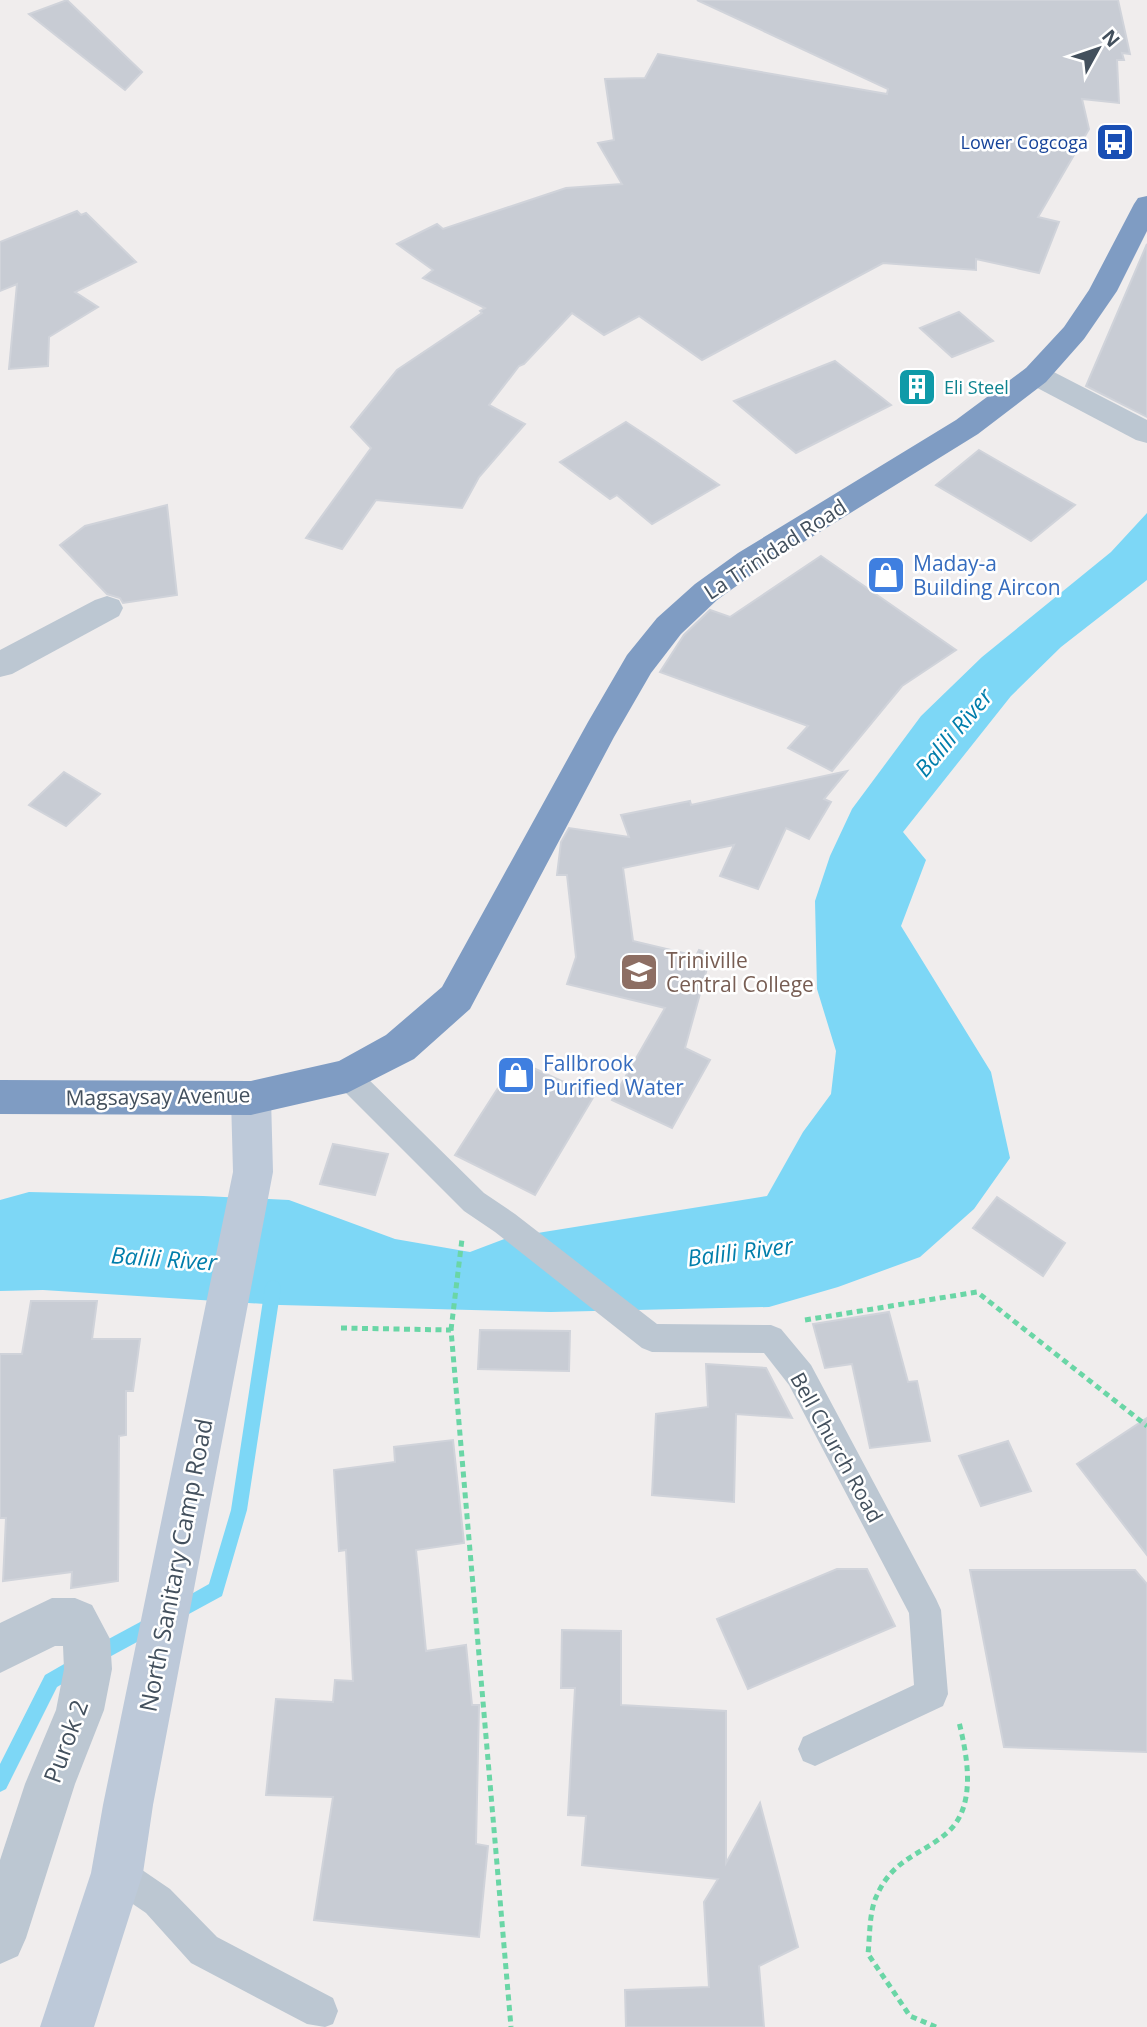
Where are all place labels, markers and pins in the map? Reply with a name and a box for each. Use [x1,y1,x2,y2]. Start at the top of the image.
bus stop icon: Lower Cogcoga [1094,121,1136,163]
place label: Lower Cogcoga [961,130,1088,154]
building icon: Eli Steel [896,366,938,408]
place label: Eli Steel [944,375,1009,399]
place label: Maday-a Building Aircon [913,549,1061,601]
shop icon: Maday-a Building Aircon [865,554,907,596]
place label: Triniville Central College [666,946,814,998]
school or university icon: Triniville Central College [618,951,660,993]
place label: Fallbrook Purified Water [543,1049,684,1101]
shop icon: Fallbrook Purified Water [495,1054,537,1096]

